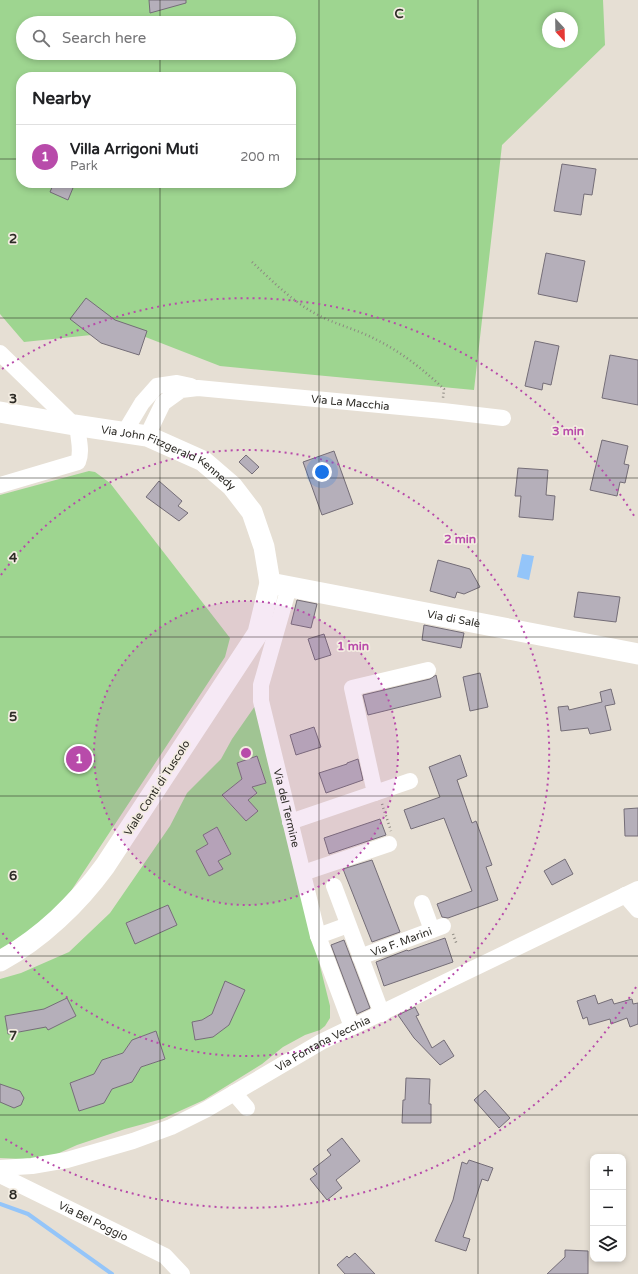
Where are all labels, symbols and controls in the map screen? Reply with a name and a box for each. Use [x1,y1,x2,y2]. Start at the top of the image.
text: C [394,6,404,22]
north arrow [542,12,578,48]
search box [16,16,296,60]
icon: search [30,27,52,49]
text: Search here [62,29,146,47]
text: Nearby [32,88,91,109]
text: Villa Arrigoni Muti [70,140,198,158]
text: 1 [41,149,49,165]
text: 200 m [240,149,280,165]
text: Park [70,158,98,174]
text: 2 [9,231,17,247]
text: 3 [9,391,17,407]
street label: Via La Macchia [310,392,390,412]
street label: Via John Fitzgerald Kennedy [100,423,238,493]
text: 3 min [552,424,584,438]
your location [312,462,332,482]
text: 2 min [444,532,476,546]
text: 4 [9,550,18,566]
street label: Via di Salè [426,607,481,630]
text: 1 min [337,639,369,653]
text: 5 [9,709,17,725]
street label: Viale Conti di Tuscolo [121,738,193,838]
pin: 1 [66,744,92,774]
centre of rings [239,746,253,760]
street label: Via del Termine [271,767,303,849]
text: 6 [9,868,17,884]
street label: Via F. Marini [369,924,434,959]
street label: Via Fontana Vecchia [273,1013,372,1074]
text: 7 [9,1028,17,1044]
map controls [590,1154,626,1262]
button: + [590,1154,626,1190]
text: 8 [9,1187,17,1203]
button: − [590,1190,626,1226]
street label: Via Bel Poggio [56,1198,131,1244]
button: layers [590,1226,626,1262]

